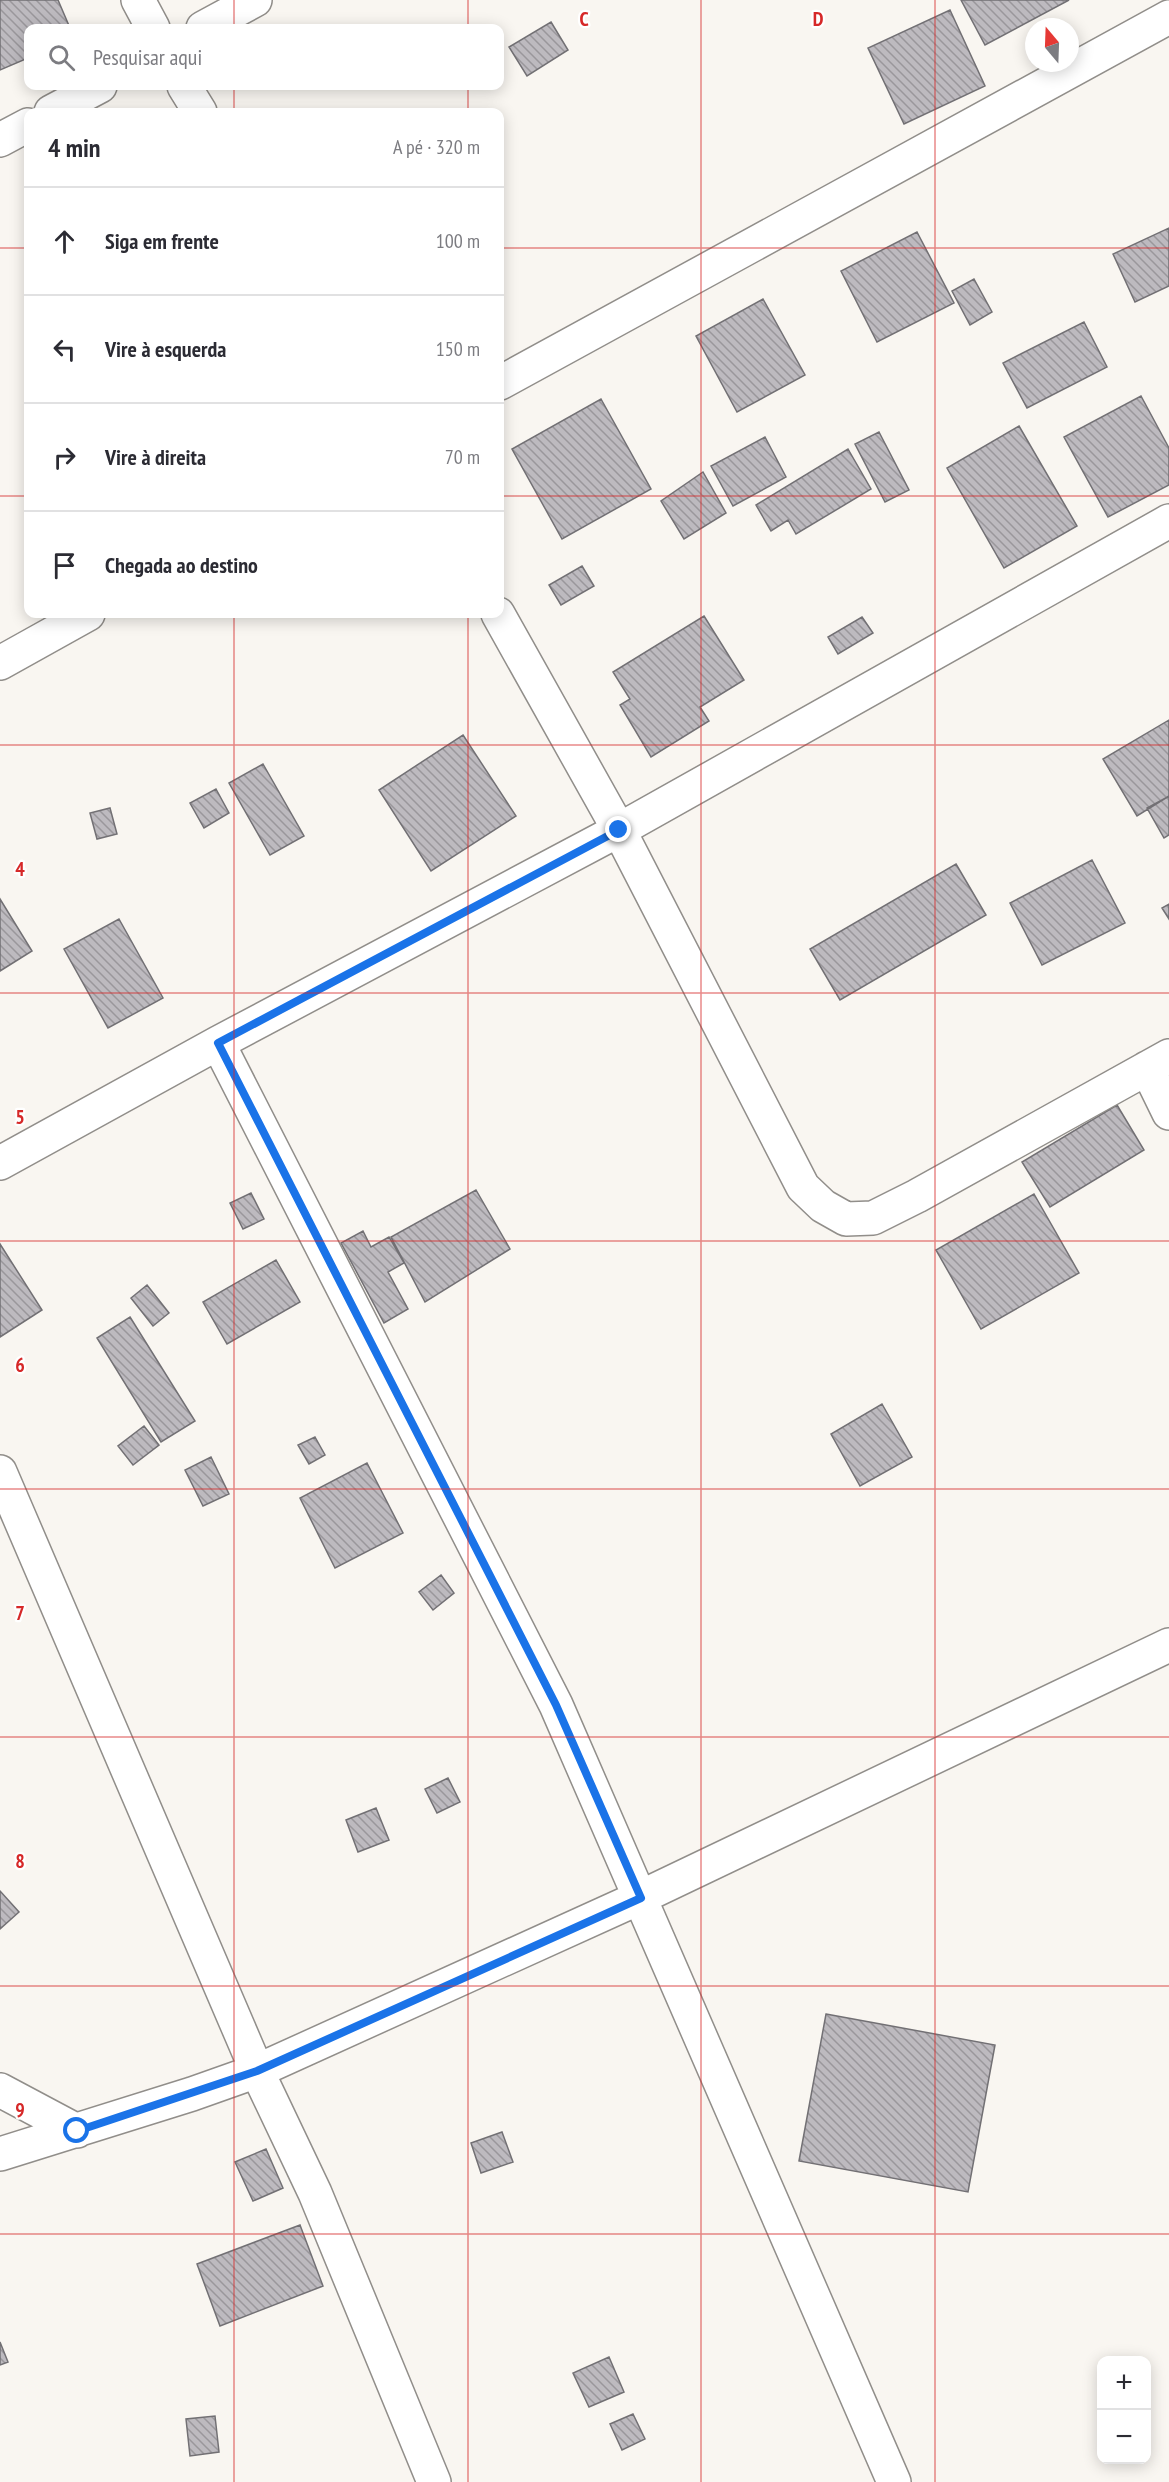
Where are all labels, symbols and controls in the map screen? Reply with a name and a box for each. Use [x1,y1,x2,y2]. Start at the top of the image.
text: C [579,6,589,32]
text: D [813,6,824,32]
north arrow [1025,18,1079,72]
search box [24,24,504,90]
icon: search [45,41,78,74]
text: Pesquisar aqui [93,43,202,71]
text: 4 min [48,131,101,164]
text: A pé · 320 m [393,134,480,160]
icon: ahead [48,225,81,258]
text: Siga em frente [105,227,219,255]
text: 100 m [436,228,480,254]
icon: left [48,333,81,366]
text: Vire à esquerda [105,335,226,363]
text: 150 m [436,336,480,362]
icon: right [48,441,81,474]
text: Vire à direita [105,443,206,471]
text: 70 m [445,444,480,470]
icon: arrive [48,549,81,582]
text: Chegada ao destino [105,551,258,579]
route end [605,816,631,842]
text: 4 [15,856,25,882]
text: 5 [15,1104,25,1130]
text: 6 [15,1352,25,1378]
text: 7 [15,1600,25,1626]
text: 8 [15,1848,25,1874]
text: 9 [15,2097,25,2123]
route start [63,2117,89,2143]
map controls [1097,2356,1151,2464]
button: + [1097,2356,1151,2410]
button: − [1097,2410,1151,2464]

